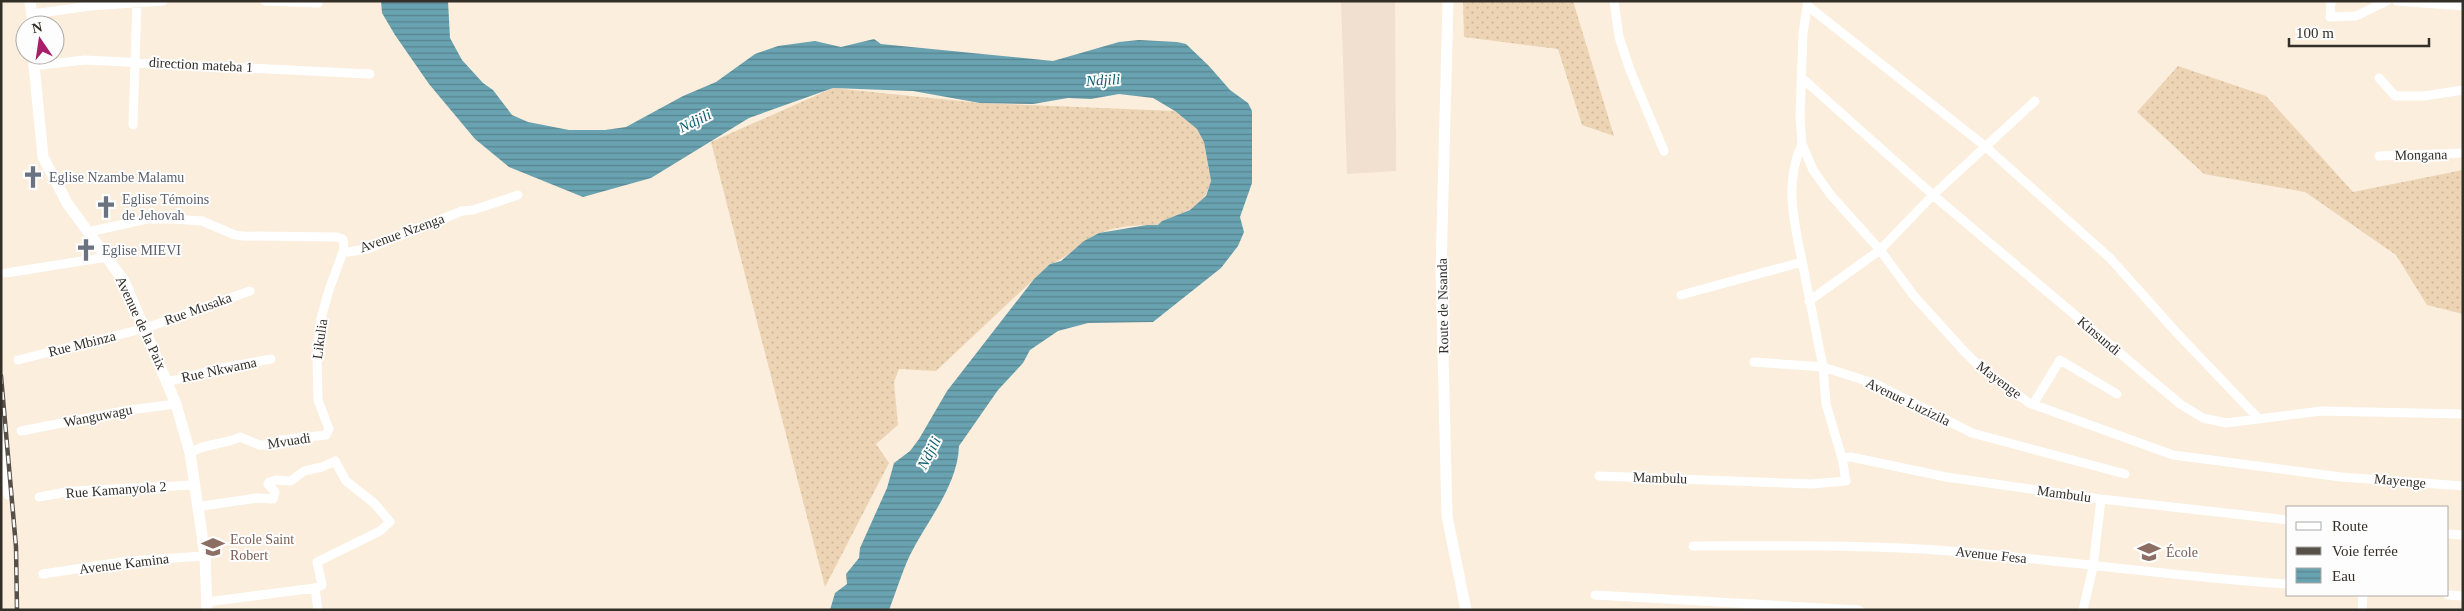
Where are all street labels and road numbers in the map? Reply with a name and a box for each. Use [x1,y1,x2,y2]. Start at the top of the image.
street label: direction mateba 1 [149,55,253,75]
street label: Mongana [2394,147,2448,163]
street label: Avenue Nzenga [358,211,447,255]
street label: Route de Nsanda [1435,257,1451,354]
street label: Avenue de la Paix [113,274,169,372]
street label: Rue Musaka [162,290,234,328]
street label: Kinsundi [2075,314,2124,358]
street label: Likulia [310,317,330,360]
street label: Rue Mbinza [47,328,118,360]
street label: Rue Nkwama [180,355,259,385]
street label: Mayenge [1974,358,2024,402]
street label: Avenue Luzizila [1863,375,1953,429]
street label: Wanguwagu [62,402,134,430]
street label: Mvuadi [266,430,312,452]
street label: Mambulu [1633,470,1687,486]
street label: Mayenge [2373,471,2427,491]
street label: Rue Kamanyola 2 [65,479,167,501]
street label: Mambulu [2036,483,2092,505]
street label: Avenue Fesa [1955,544,2028,566]
street label: Avenue Kamina [78,551,171,577]

